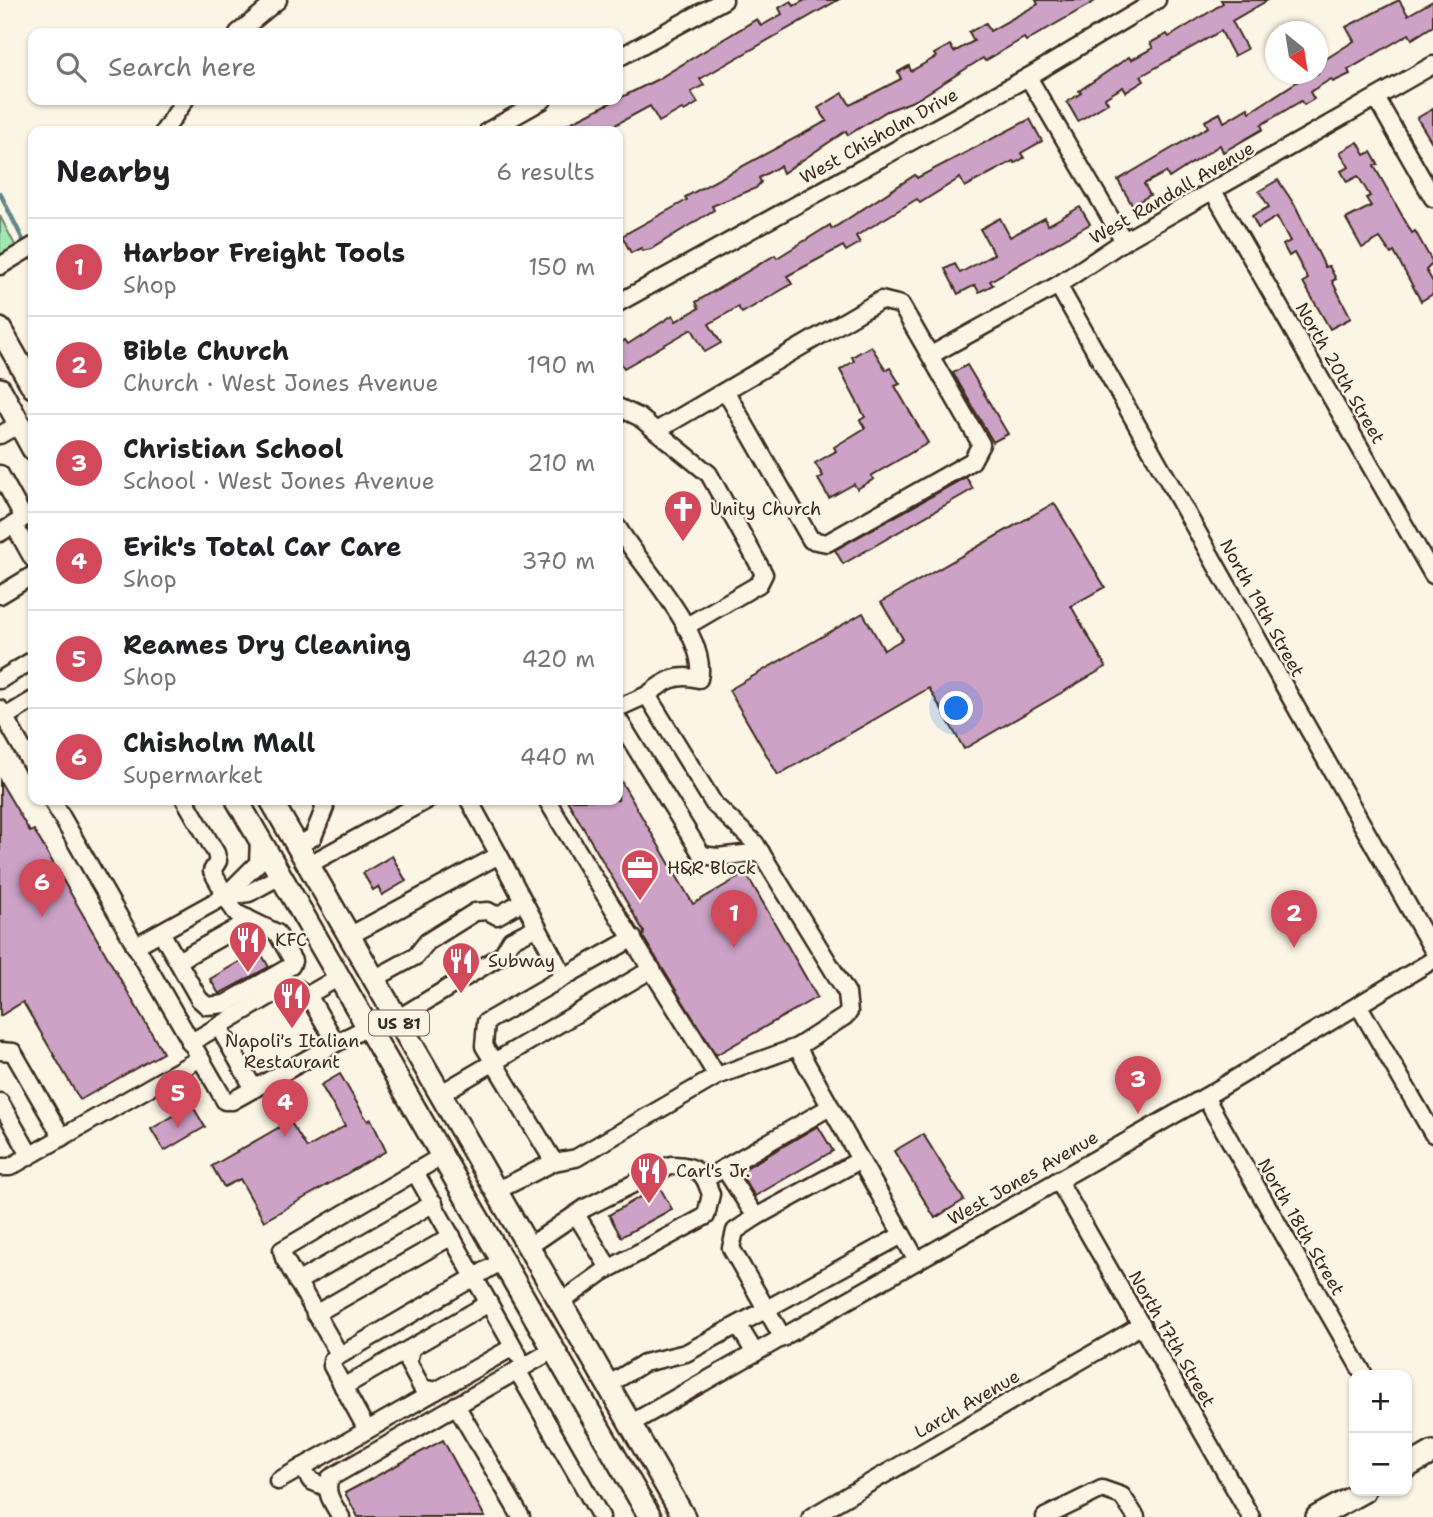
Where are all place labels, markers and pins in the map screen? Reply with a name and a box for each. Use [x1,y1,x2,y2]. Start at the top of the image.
church icon: Unity Church [662,488,704,543]
place label: Unity Church [710,497,821,521]
office icon: H&R Block [619,847,661,902]
place label: H&R Block [667,856,756,880]
pin: 6 [19,859,65,917]
pin: 1 [711,890,757,948]
pin: 2 [1271,890,1317,948]
restaurant icon: KFC [227,919,269,974]
place label: KFC [275,928,307,952]
restaurant icon: Subway [440,940,482,995]
place label: Subway [488,949,555,973]
restaurant icon: Napoli's Italian Restaurant [271,975,313,1030]
place label: Napoli's Italian Restaurant [225,1029,359,1074]
pin: 3 [1115,1056,1161,1114]
pin: 5 [155,1070,201,1128]
pin: 4 [262,1079,308,1137]
restaurant icon: Carl's Jr. [628,1150,670,1205]
place label: Carl's Jr. [676,1159,750,1183]

